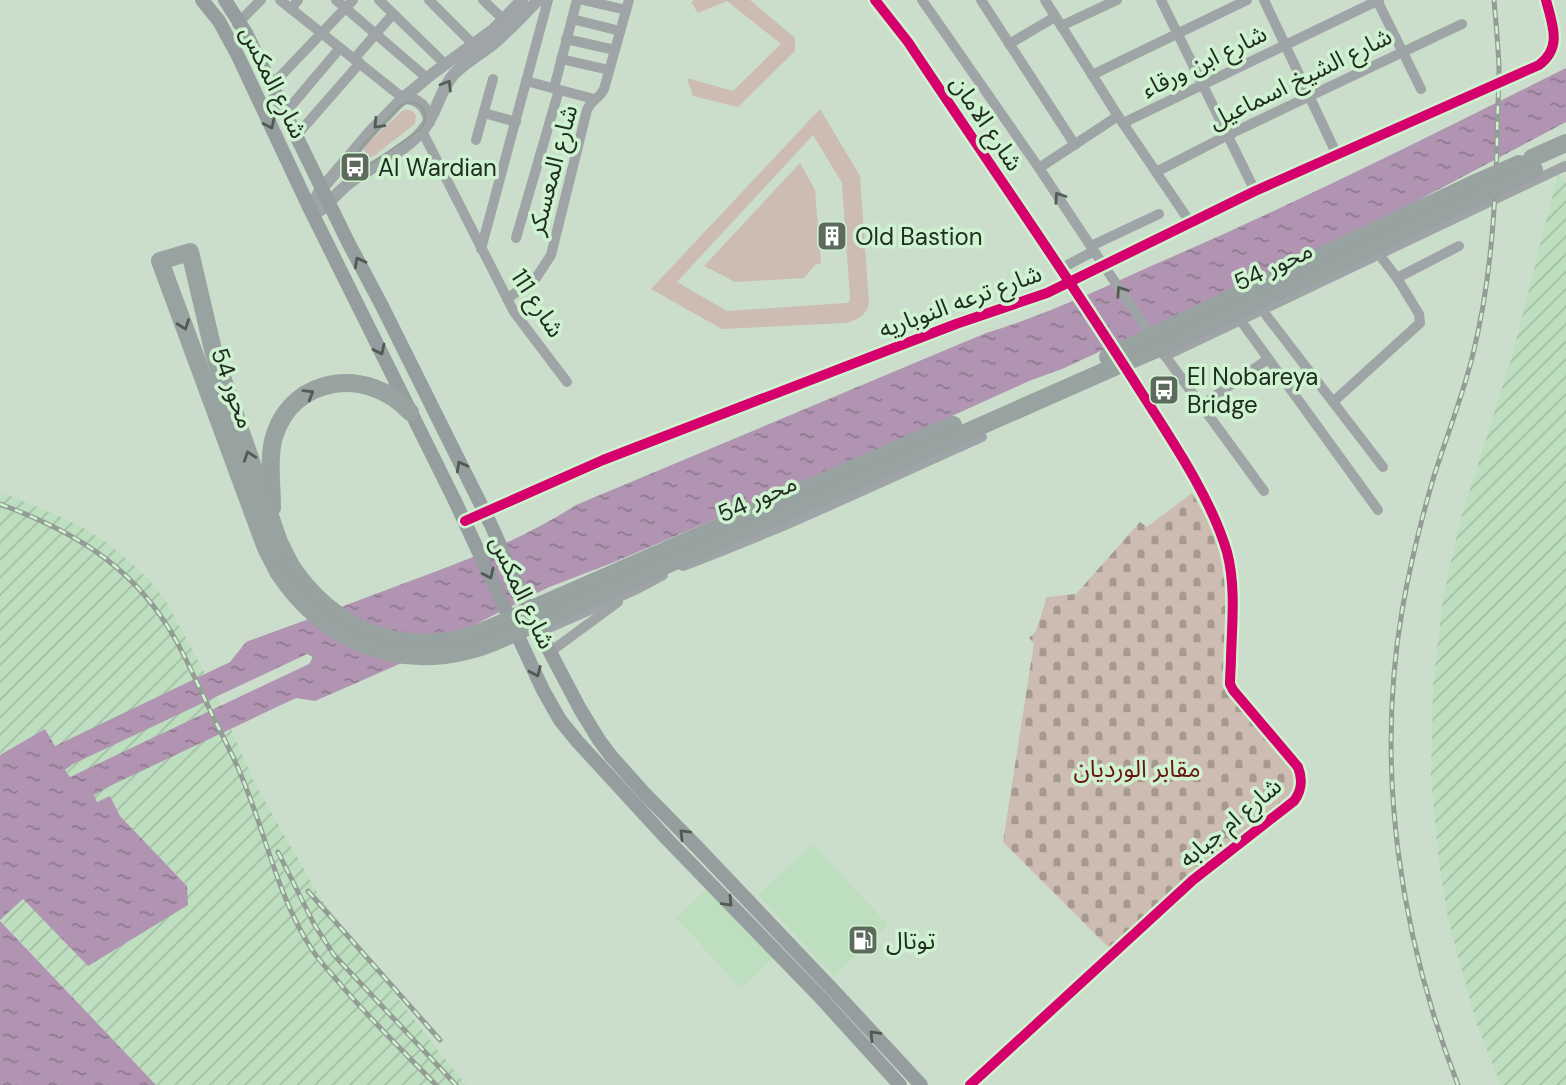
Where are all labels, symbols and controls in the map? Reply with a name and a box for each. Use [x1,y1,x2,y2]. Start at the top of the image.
street label: شارع ابن ورقاء [1136,17,1273,106]
street label: شارع الشيخ اسماعيل [1203,20,1398,138]
street label: شارع المكس [232,21,315,144]
street label: شارع الامان [942,69,1030,178]
one-way arrow [438,80,451,93]
street label: شارع المعسكر [519,101,586,240]
one-way arrow [373,116,386,129]
one-way arrow [262,117,276,129]
bus stop icon: Al Wardian [338,150,372,184]
place label: Al Wardian [378,152,497,183]
one-way arrow [1054,192,1067,205]
building icon: Old Bastion [815,219,849,253]
place label: Old Bastion [855,221,983,252]
street label: محور 54 [1229,234,1317,298]
one-way arrow [354,257,367,270]
street label: شارع ترعه النوباريه [874,257,1046,347]
street label: شارع 111 [503,263,572,344]
one-way arrow [1117,286,1129,299]
one-way arrow [176,319,190,331]
street label: محور 54 [204,343,262,433]
one-way arrow [372,343,386,355]
place label: El Nobareya Bridge [1187,361,1318,420]
bus stop icon: El Nobareya Bridge [1147,373,1181,407]
one-way arrow [301,389,314,402]
one-way arrow [243,451,257,463]
one-way arrow [456,461,469,473]
street label: محور 54 [712,467,802,529]
street label: شارع المكس [481,530,563,655]
one-way arrow [481,567,495,579]
one-way arrow [528,665,542,678]
park label: مقابر الورديان [1073,753,1201,784]
street label: شارع ام جبابه [1172,770,1290,876]
one-way arrow [680,829,693,842]
one-way arrow [720,894,733,907]
fuel station icon: توتال [846,923,880,957]
place label: توتال [886,925,935,956]
one-way arrow [870,1030,883,1043]

